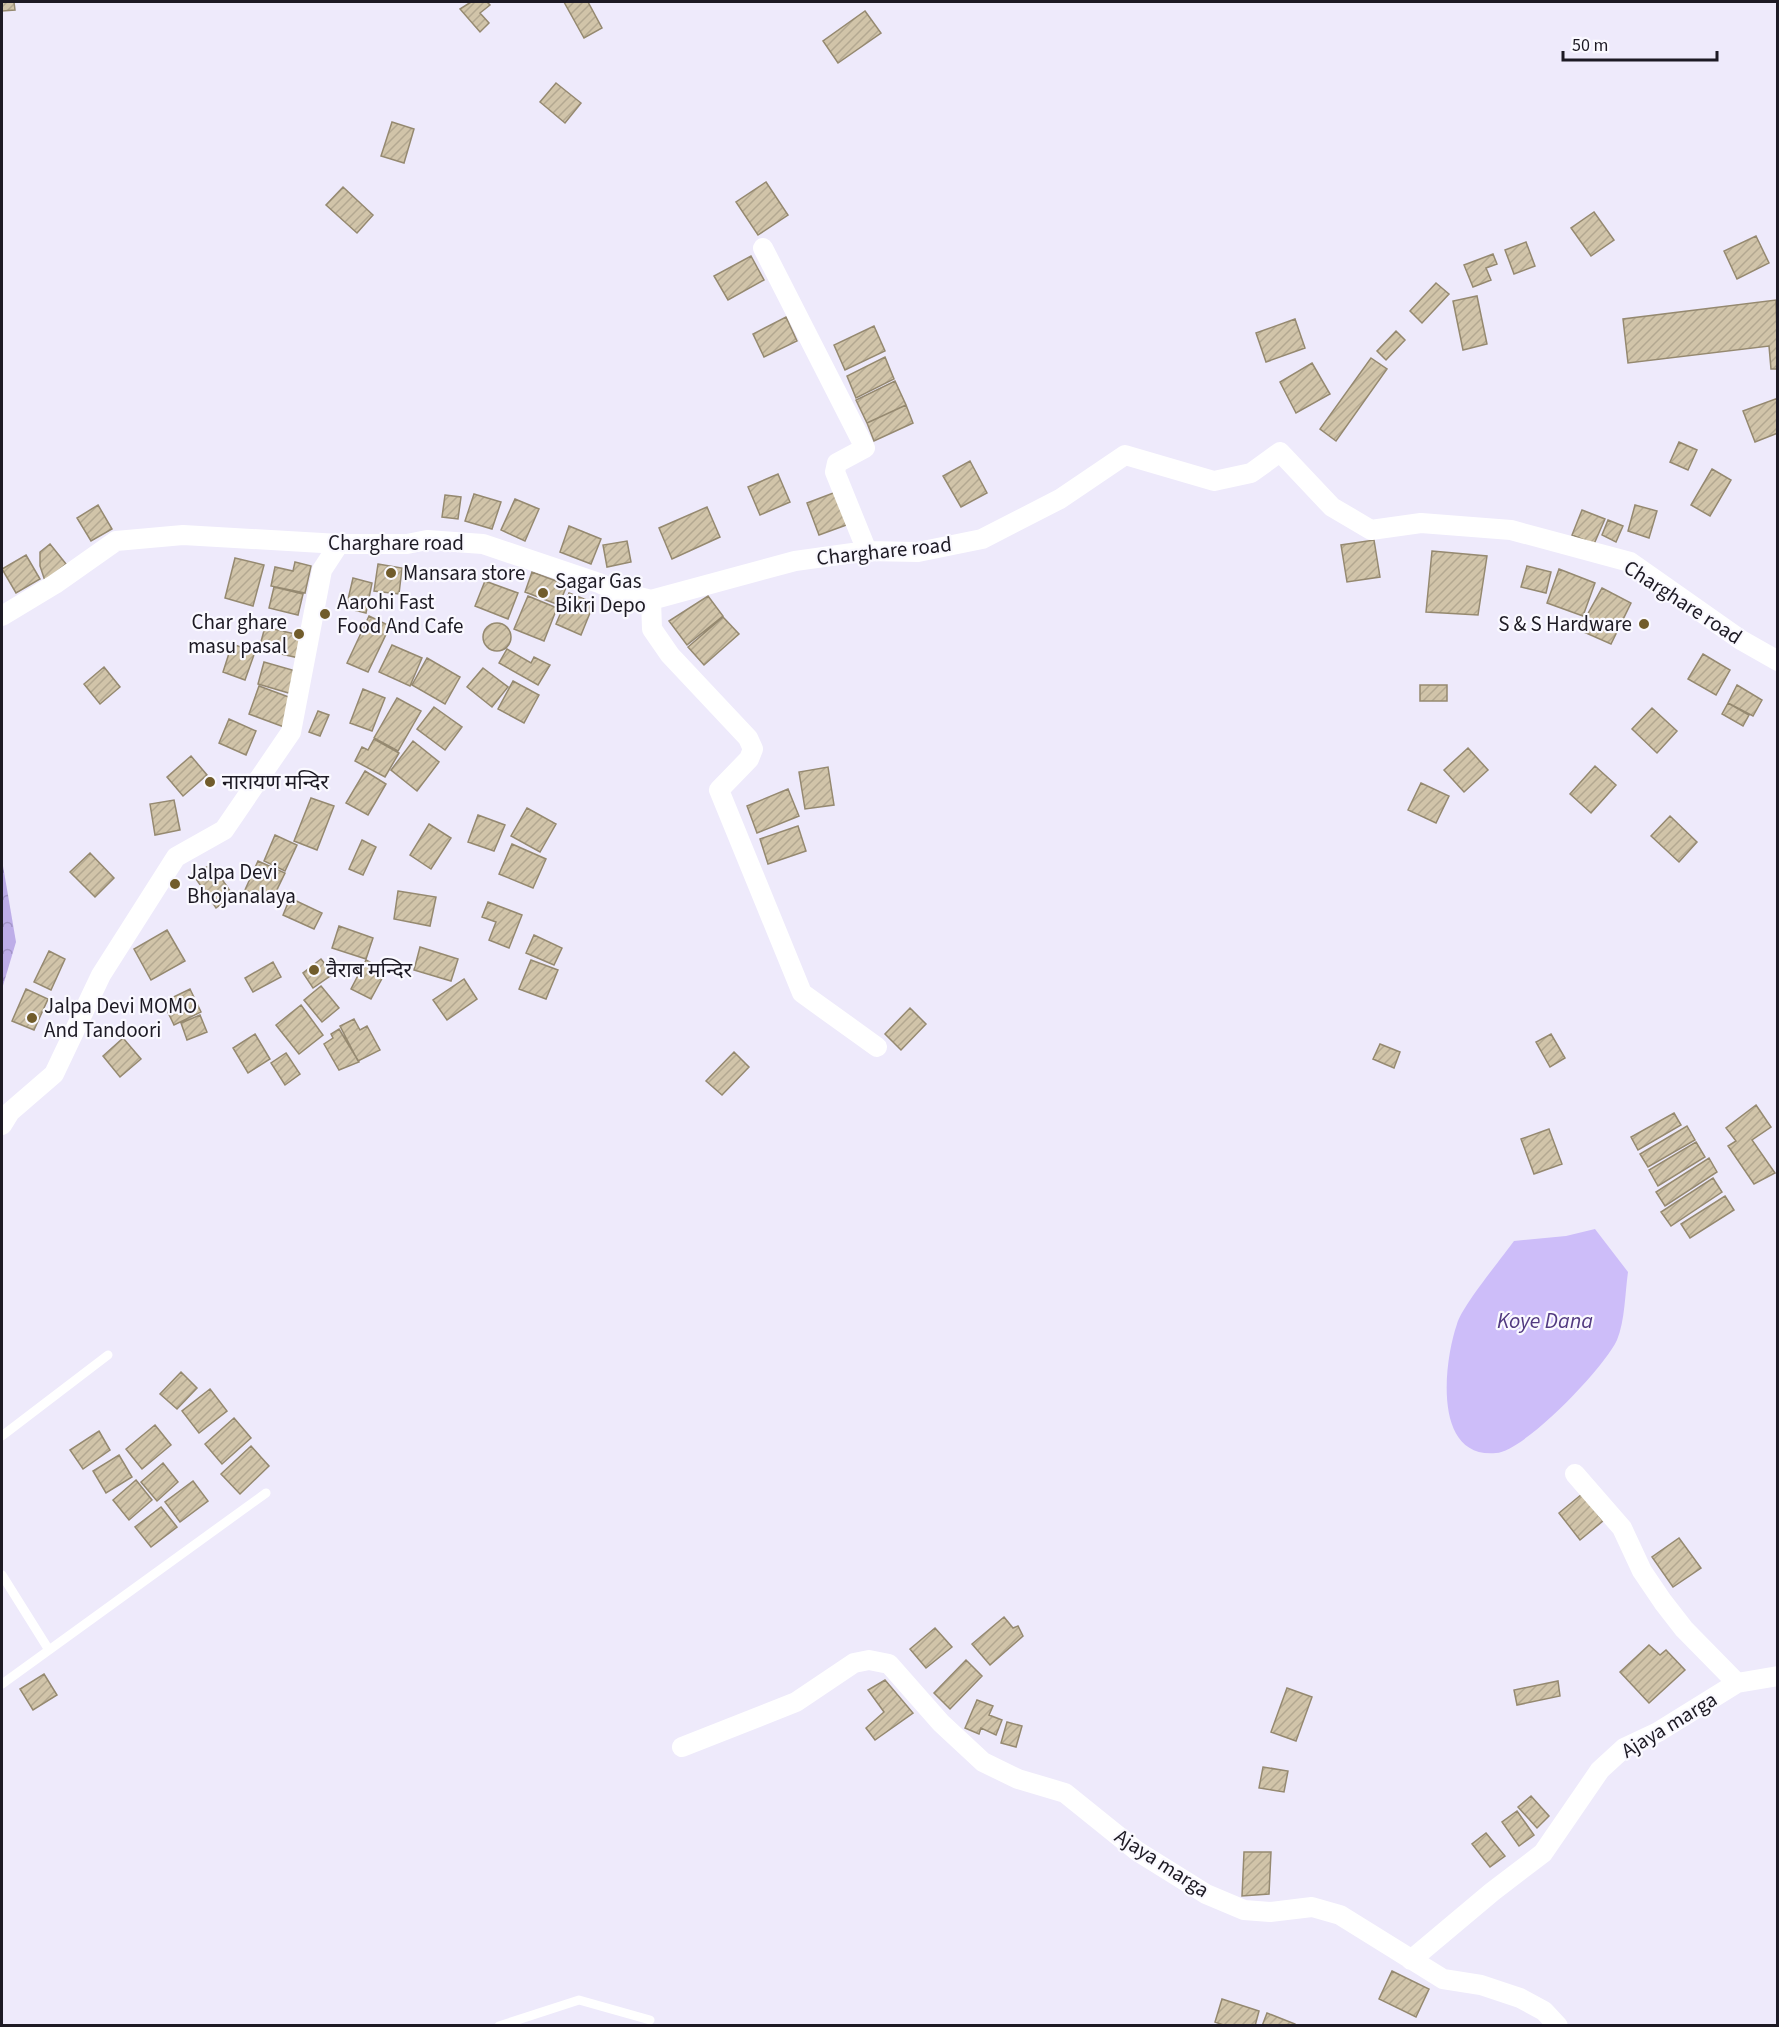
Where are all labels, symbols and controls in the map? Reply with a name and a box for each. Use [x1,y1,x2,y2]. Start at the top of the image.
scale bar [1563,24,1718,62]
text: 50 m [1572,33,1608,58]
street label: Charghare road [328,528,464,558]
street label: Charghare road [815,529,953,573]
street label: Charghare road [1618,552,1748,652]
place label: Mansara store [403,558,525,588]
marker: Mansara store [384,566,398,580]
place label: Sagar Gas Bikri Depo [555,566,646,620]
marker: Sagar Gas Bikri Depo [536,586,550,600]
place label: Aarohi Fast Food And Cafe [337,587,463,641]
place label: Char ghare masu pasal [188,607,287,661]
marker: Aarohi Fast Food And Cafe [318,607,332,621]
place label: S & S Hardware [1498,609,1632,639]
marker: S & S Hardware [1637,617,1651,631]
marker: Char ghare masu pasal [292,627,306,641]
place label: नारायण मन्दिर [222,767,329,797]
marker: नारायण मन्दिर [203,775,217,789]
place label: Jalpa Devi Bhojanalaya [187,857,296,911]
marker: Jalpa Devi Bhojanalaya [168,877,182,891]
place label: वैराब मन्दिर [326,955,413,985]
marker: वैराब मन्दिर [307,963,321,977]
place label: Jalpa Devi MOMO And Tandoori [44,991,197,1045]
marker: Jalpa Devi MOMO And Tandoori [25,1011,39,1025]
water label: Koye Dana [1497,1305,1593,1337]
street label: Ajaya marga [1615,1685,1723,1765]
street label: Ajaya marga [1109,1821,1215,1905]

